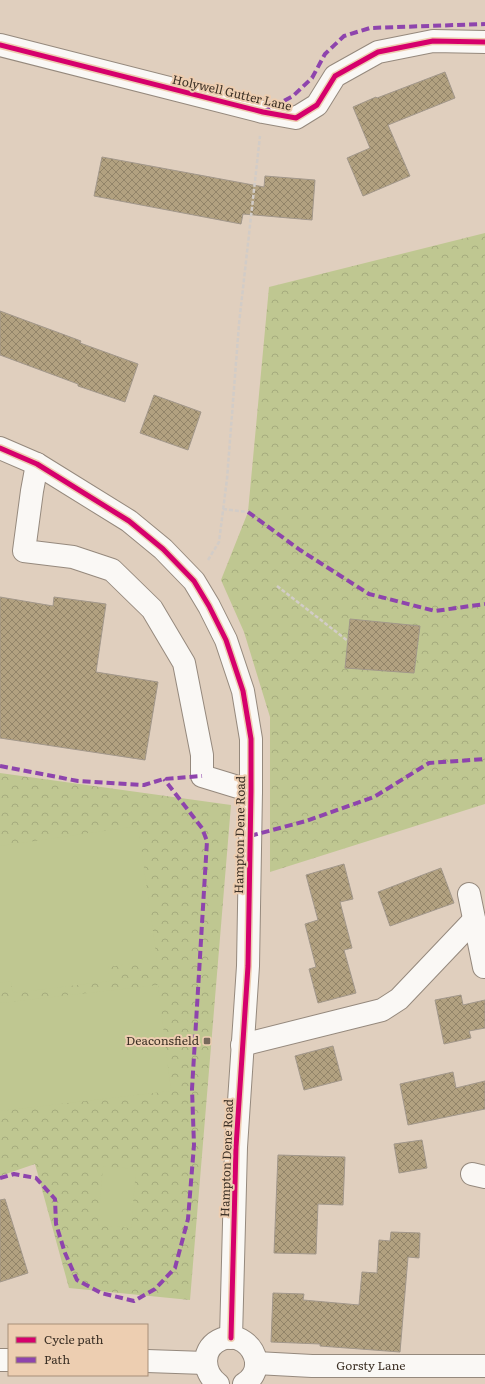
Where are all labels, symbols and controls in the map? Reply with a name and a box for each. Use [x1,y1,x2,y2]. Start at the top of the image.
street label: Holywell Gutter Lane [171,70,294,115]
street label: Hampton Dene Road [229,775,249,894]
place label: Deaconsfield [126,1031,200,1049]
marker: Deaconsfield [202,1036,212,1046]
street label: Hampton Dene Road [215,1098,237,1217]
legend [8,1324,148,1376]
text: Cycle path [44,1330,104,1348]
text: Path [44,1350,70,1368]
street label: Gorsty Lane [336,1356,406,1374]

